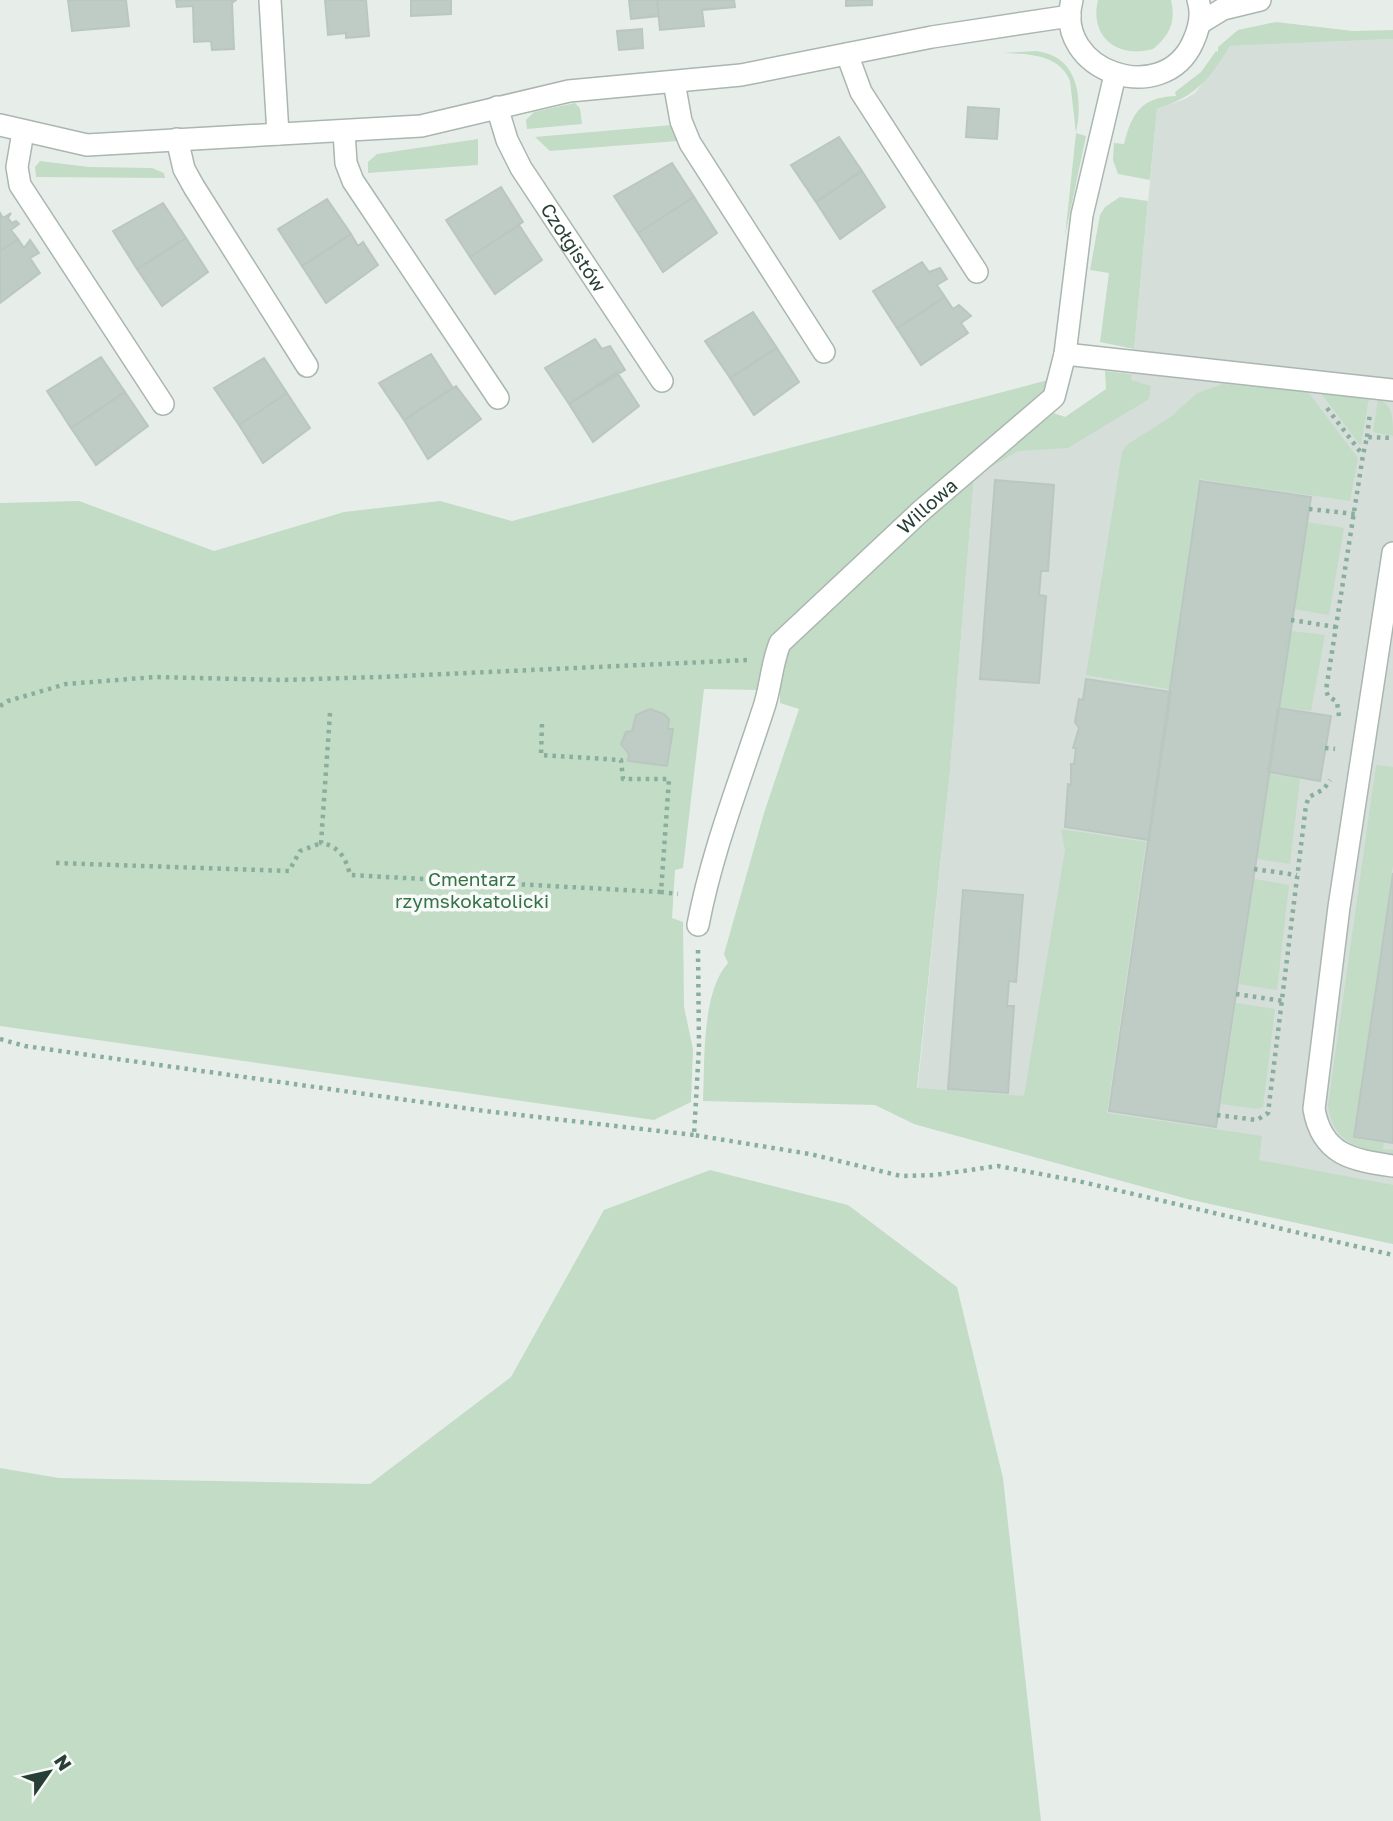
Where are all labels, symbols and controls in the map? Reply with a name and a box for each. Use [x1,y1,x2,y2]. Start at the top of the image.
street label: Czołgistów [536,198,612,296]
street label: Willowa [892,473,962,538]
park label: Cmentarz rzymskokatolicki [395,867,549,912]
north arrow [14,1737,84,1807]
text: N [50,1750,77,1775]

